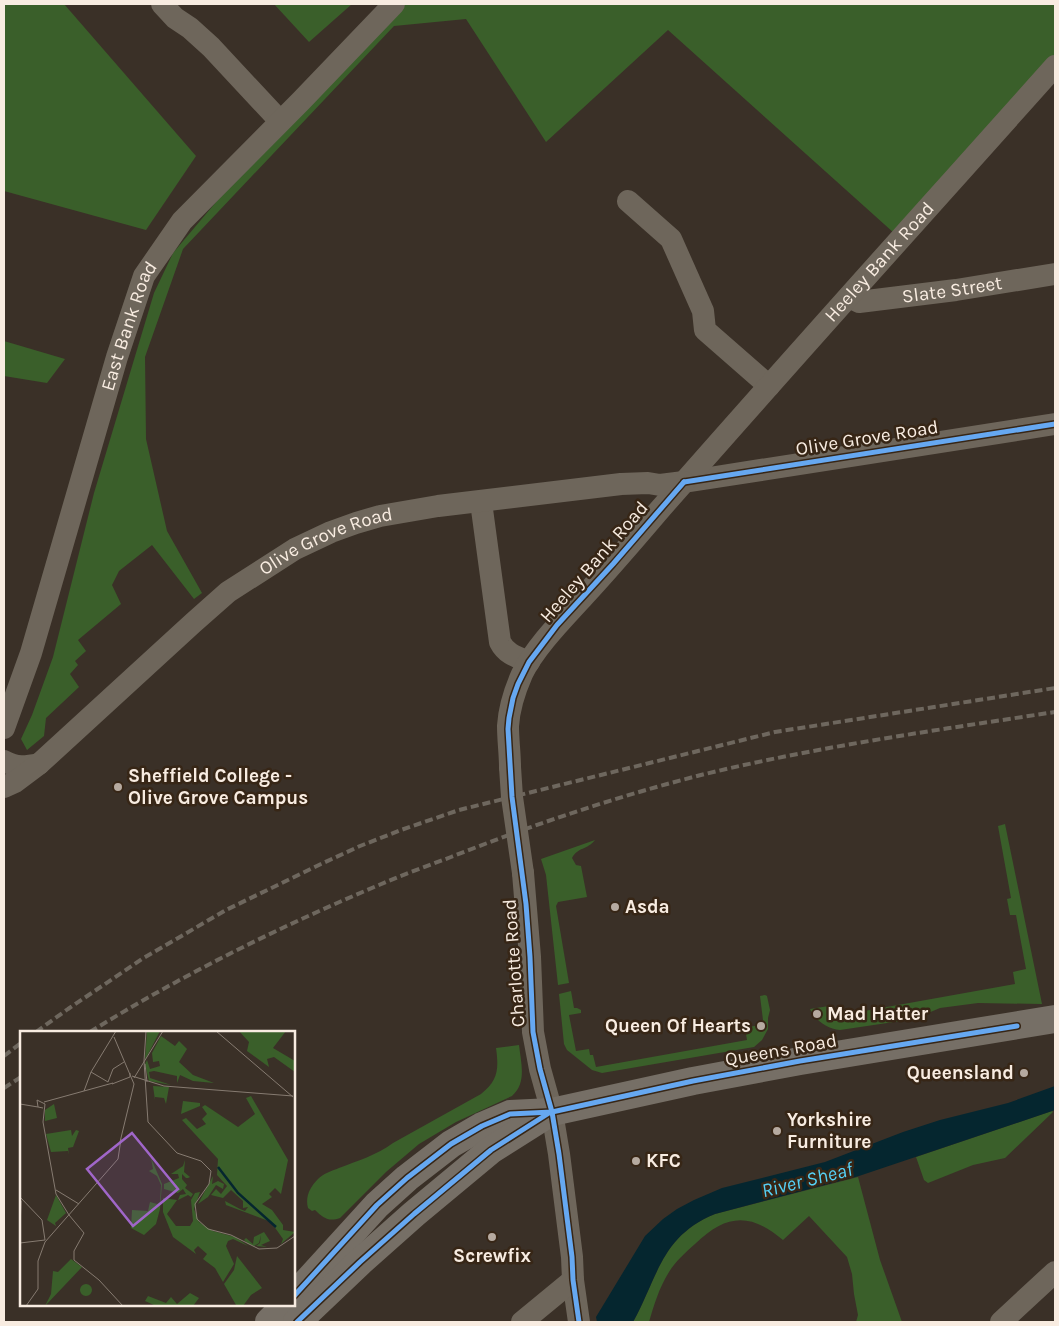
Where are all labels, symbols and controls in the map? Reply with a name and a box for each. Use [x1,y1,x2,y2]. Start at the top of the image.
street label: Heeley Bank Road [820,198,939,327]
street label: East Bank Road [97,257,162,393]
street label: Slate Street [901,272,1004,308]
street label: Olive Grove Road [794,416,940,460]
street label: Heeley Bank Road [535,497,653,627]
street label: Olive Grove Road [255,503,394,580]
place label: Sheffield College - Olive Grove Campus [128,765,308,809]
marker: Sheffield College - Olive Grove Campus [112,781,124,793]
place label: Asda [625,896,670,918]
street label: Charlotte Road [499,898,529,1028]
marker: Asda [609,901,621,913]
place label: Mad Hatter [827,1003,929,1025]
marker: Mad Hatter [811,1008,823,1020]
place label: Queen Of Hearts [605,1015,751,1037]
marker: Queen Of Hearts [755,1020,767,1032]
street label: Queens Road [723,1029,839,1071]
inset map [20,1031,295,1306]
place label: Queensland [907,1062,1014,1084]
marker: Queensland [1018,1067,1030,1079]
place label: Yorkshire Furniture [787,1109,872,1153]
marker: Yorkshire Furniture [771,1125,783,1137]
place label: KFC [646,1150,681,1172]
marker: KFC [630,1155,642,1167]
water label: River Sheaf [759,1157,857,1202]
marker: Screwfix [486,1231,498,1243]
place label: Screwfix [453,1245,531,1267]

